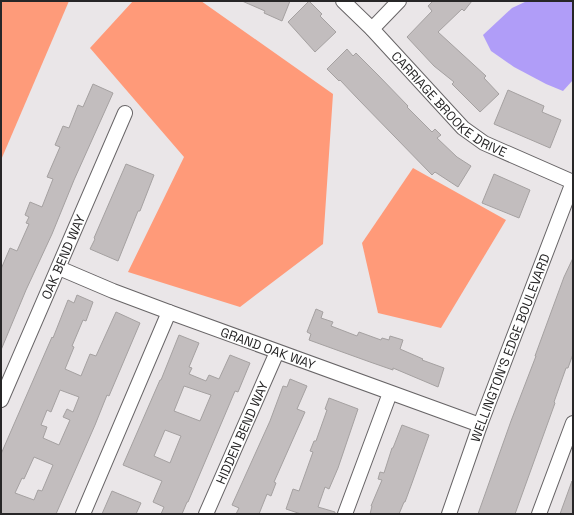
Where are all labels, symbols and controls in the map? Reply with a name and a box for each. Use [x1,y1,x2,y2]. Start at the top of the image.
street label: CARRIAGE BROOKE DRIVE [388,47,510,161]
street label: OAK BEND WAY [37,212,89,302]
street label: WELLINGTON'S EDGE BOULEVARD [466,251,553,444]
street label: GRAND OAK WAY [218,323,318,373]
street label: HIDDEN BEND WAY [212,378,272,487]

